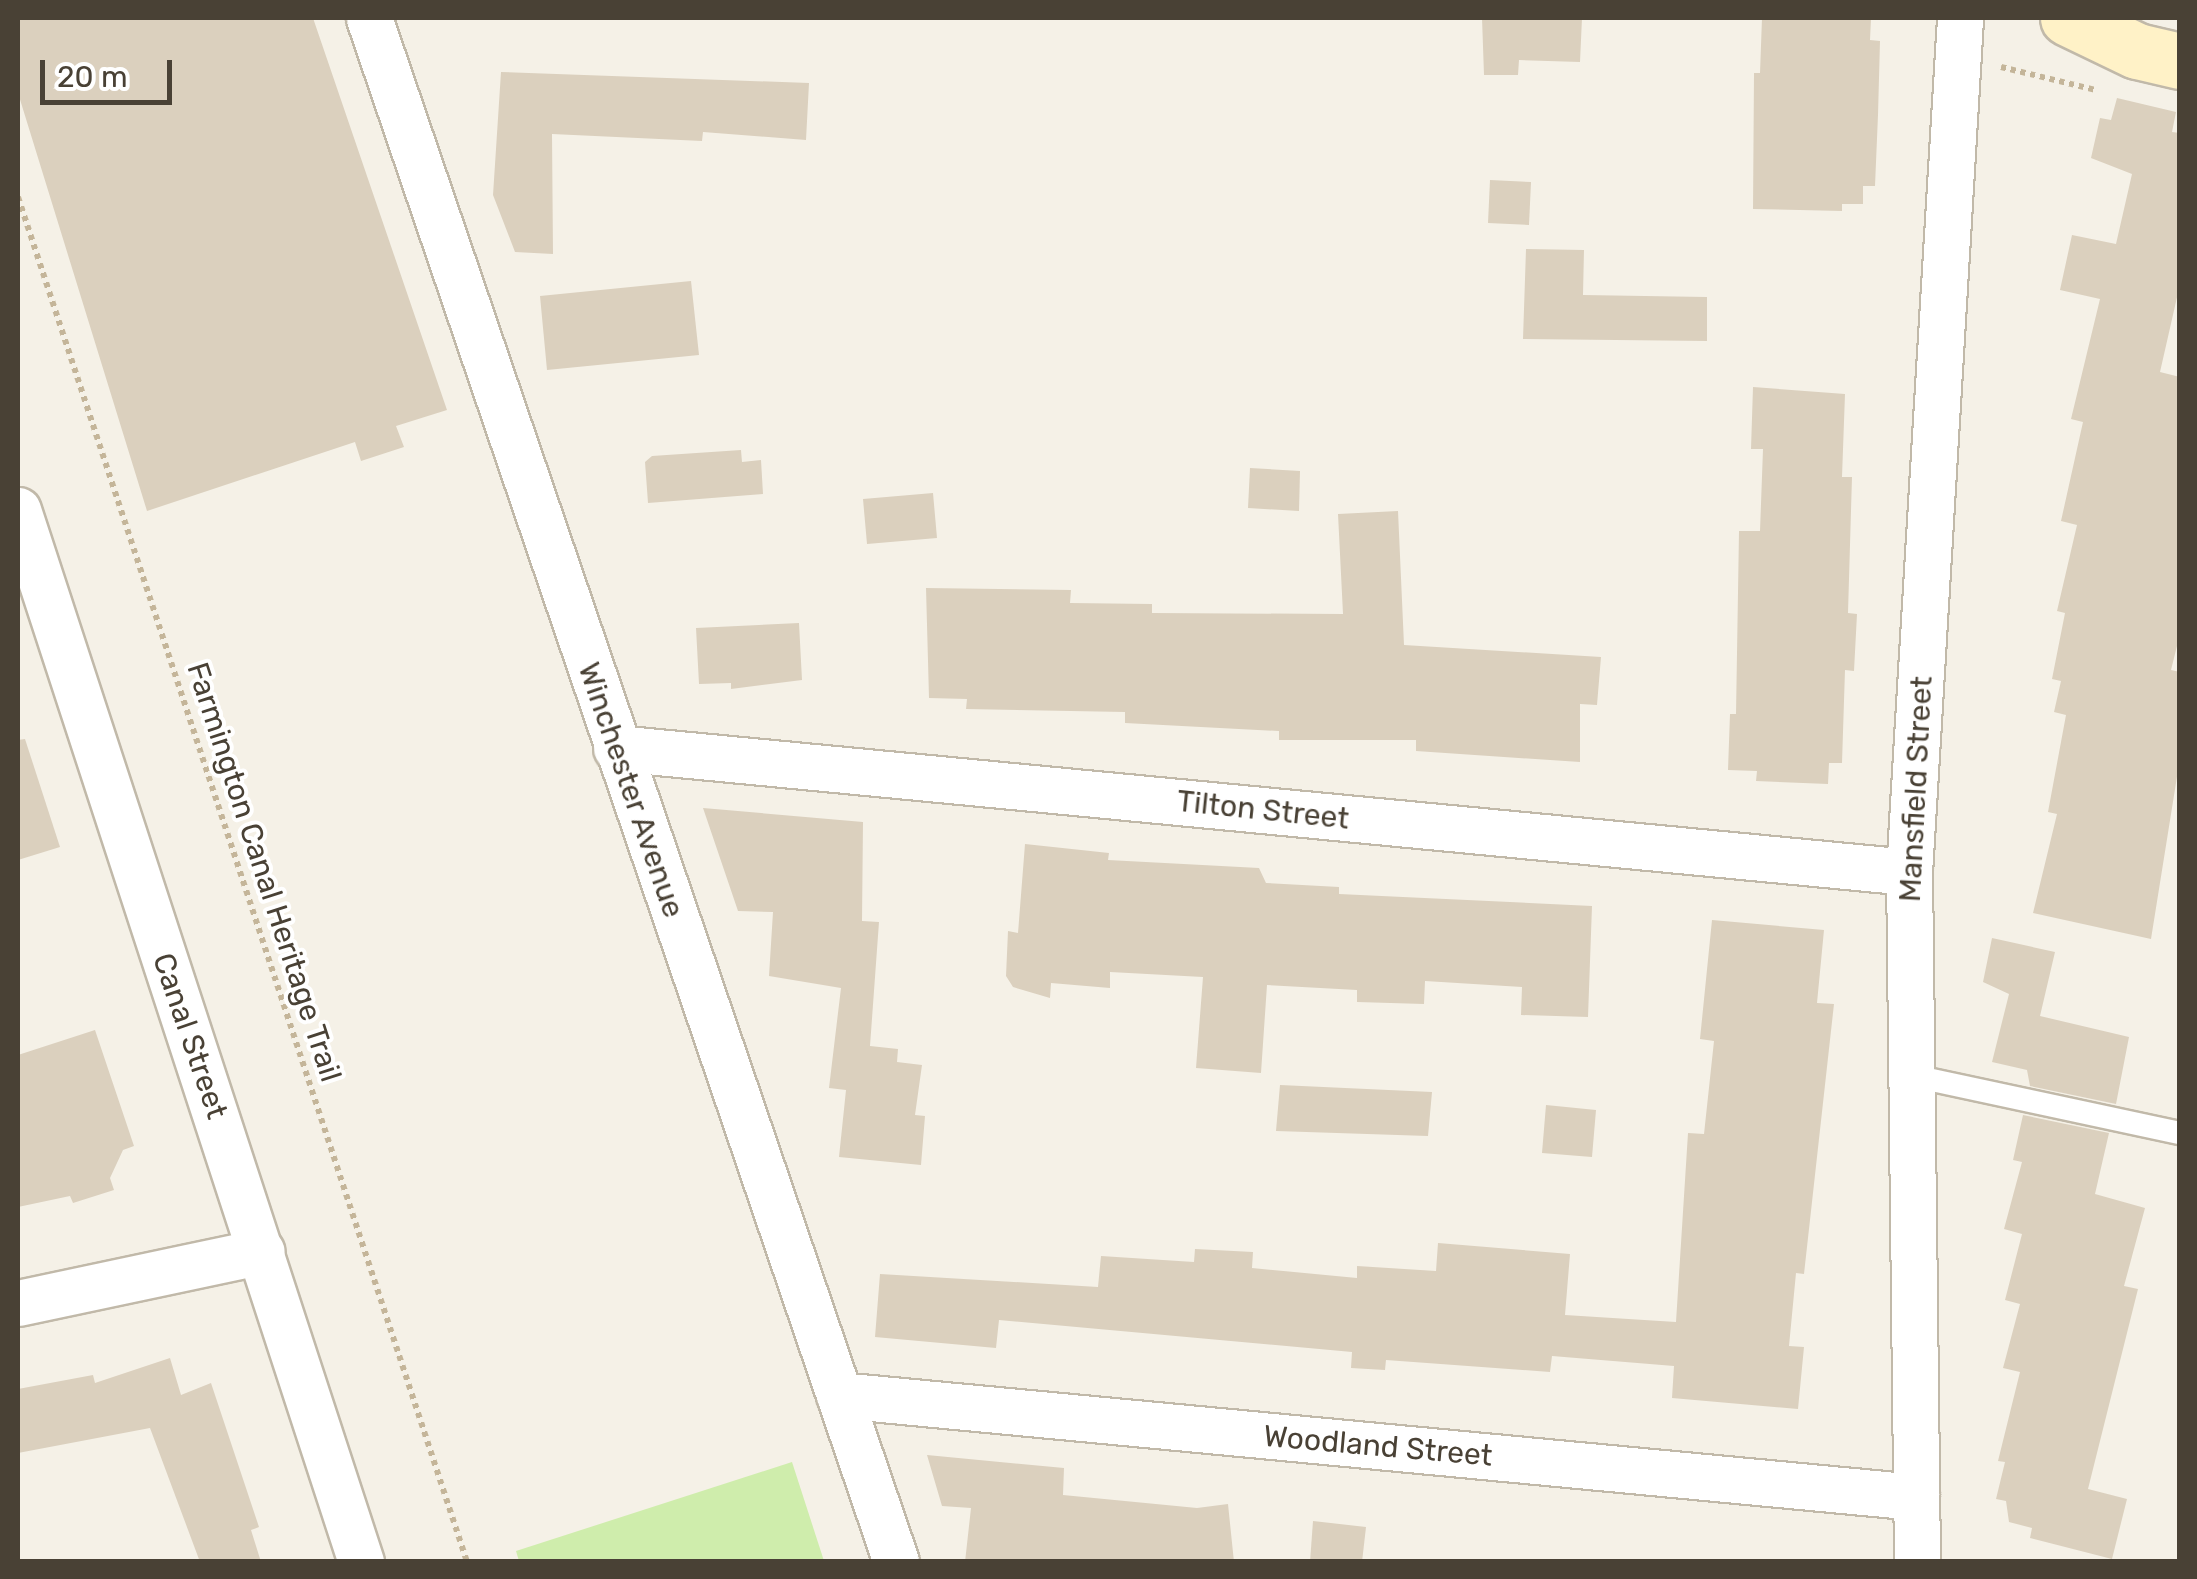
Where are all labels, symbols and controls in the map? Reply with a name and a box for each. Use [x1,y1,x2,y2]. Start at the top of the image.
scale bar [45,40,178,102]
text: 20 m [57,59,128,95]
street label: Farmington Canal Heritage Trail [179,657,349,1087]
street label: Winchester Avenue [570,657,692,923]
street label: Mansfield Street [1892,675,1940,903]
street label: Tilton Street [1175,783,1351,837]
street label: Canal Street [145,949,235,1123]
street label: Woodland Street [1262,1418,1494,1474]

